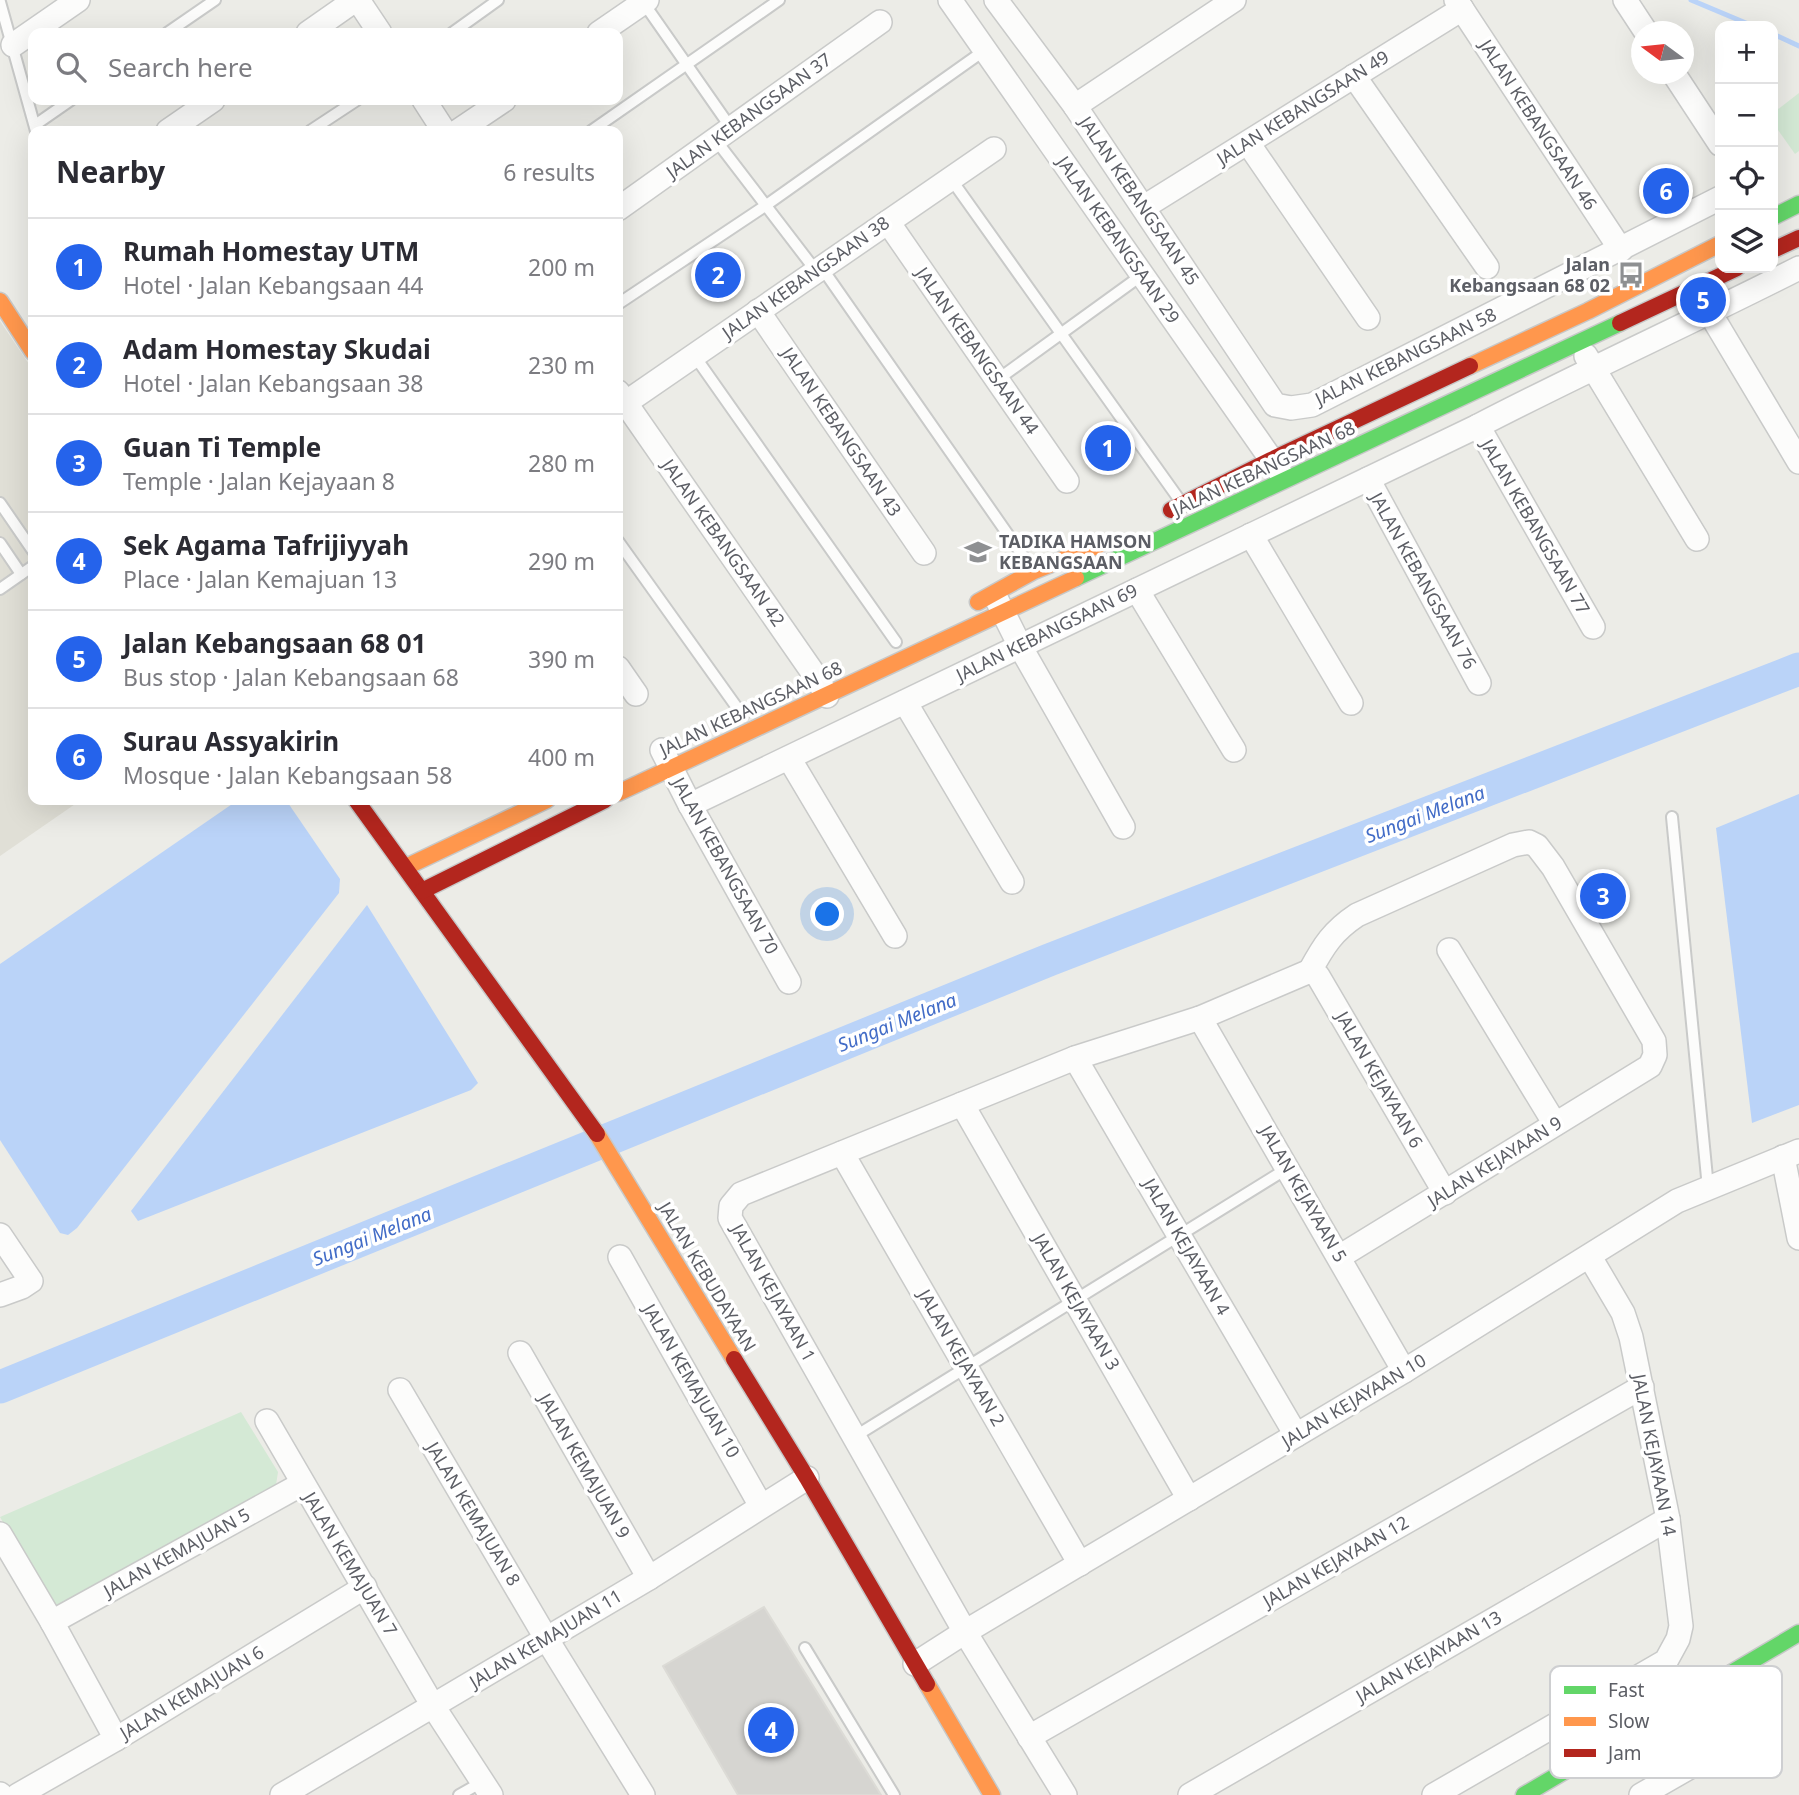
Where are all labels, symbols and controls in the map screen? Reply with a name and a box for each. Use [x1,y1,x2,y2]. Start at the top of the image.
north arrow [1631,21,1694,84]
map controls [1715,21,1778,273]
button: + [1715,21,1778,84]
search box [28,28,623,105]
street label: JALAN KEBANGSAAN 46 [1474,33,1603,214]
street label: JALAN KEBANGSAAN 49 [1210,44,1393,171]
street label: JALAN KEBANGSAAN 37 [659,47,836,184]
icon: search [52,48,90,86]
text: Search here [108,49,253,85]
button: − [1715,84,1778,147]
street label: JALAN KEBANGSAAN 45 [1073,110,1205,290]
button: locate [1715,147,1778,210]
street label: JALAN KEBANGSAAN 29 [1051,150,1186,328]
text: Nearby [56,151,165,192]
text: 6 results [503,156,595,188]
pin: 6 [1643,165,1689,217]
street label: JALAN KEBANGSAAN 38 [716,210,894,345]
button: layers [1715,210,1778,273]
text: Rumah Homestay UTM [123,233,419,269]
pin: 2 [695,249,741,301]
text: 1 [72,251,86,283]
text: 200 m [528,251,595,283]
place label: Jalan Kebangsaan 68 02 [1449,252,1610,297]
bus stop icon: Jalan Kebangsaan 68 02 [1616,260,1646,290]
street label: JALAN KEBANGSAAN 44 [910,261,1045,439]
text: Hotel · Jalan Kebangsaan 44 [123,269,423,301]
pin: 5 [1680,274,1726,326]
street label: JALAN KEBANGSAAN 58 [1309,302,1500,411]
text: Adam Homestay Skudai [123,331,431,367]
street label: JALAN KEBANGSAAN 43 [775,341,907,521]
text: 2 [72,349,86,381]
text: 230 m [528,349,595,381]
text: Hotel · Jalan Kebangsaan 38 [123,367,423,399]
street label: JALAN KEBANGSAAN 68 [1167,415,1359,522]
pin: 1 [1085,422,1131,474]
text: Guan Ti Temple [123,429,321,465]
street label: JALAN KEBANGSAAN 77 [1475,433,1596,619]
text: 3 [72,447,86,479]
text: 280 m [528,447,595,479]
street label: JALAN KEBANGSAAN 42 [656,453,791,631]
text: Temple · Jalan Kejayaan 8 [123,465,395,497]
street label: JALAN KEBANGSAAN 76 [1364,486,1483,673]
text: Sek Agama Tafrijiyyah [123,527,409,563]
place label: TADIKA HAMSON KEBANGSAAN [999,529,1152,574]
school or university icon: TADIKA HAMSON KEBANGSAAN [963,537,993,567]
text: 4 [72,545,86,577]
text: 290 m [528,545,595,577]
text: Place · Jalan Kemajuan 13 [123,563,397,595]
street label: JALAN KEBANGSAAN 69 [950,578,1141,687]
text: Jalan Kebangsaan 68 01 [123,625,426,661]
text: 5 [72,643,86,675]
text: 390 m [528,643,595,675]
street label: JALAN KEBANGSAAN 68 [654,655,846,762]
text: Bus stop · Jalan Kebangsaan 68 [123,661,459,693]
text: Surau Assyakirin [123,723,339,759]
text: 6 [72,741,86,773]
text: 400 m [528,741,595,773]
text: Mosque · Jalan Kebangsaan 58 [123,759,452,791]
street label: JALAN KEBANGSAAN 70 [666,771,785,958]
water label: Sungai Melana [1361,779,1489,849]
pin: 3 [1580,870,1626,922]
your location [810,897,844,931]
water label: Sungai Melana [834,986,961,1058]
street label: JALAN KEJAYAAN 6 [1330,1005,1429,1152]
street label: JALAN KEJAYAAN 9 [1421,1110,1566,1213]
street label: JALAN KEJAYAAN 5 [1254,1119,1353,1266]
street label: JALAN KEJAYAAN 4 [1137,1172,1236,1319]
street label: JALAN KEBUDAYAAN [653,1195,762,1356]
water label: Sungai Melana [309,1200,436,1272]
street label: JALAN KEJAYAAN 1 [725,1218,822,1366]
street label: JALAN KEJAYAAN 3 [1027,1227,1126,1374]
street label: JALAN KEJAYAAN 2 [912,1283,1011,1430]
street label: JALAN KEMAJUAN 10 [637,1297,746,1462]
street label: JALAN KEJAYAAN 10 [1275,1348,1430,1454]
street label: JALAN KEJAYAAN 14 [1627,1370,1682,1538]
street label: JALAN KEMAJUAN 9 [533,1387,636,1542]
street label: JALAN KEMAJUAN 8 [420,1435,526,1590]
street label: JALAN KEMAJUAN 7 [297,1485,403,1640]
street label: JALAN KEMAJUAN 5 [97,1502,254,1603]
street label: JALAN KEJAYAAN 12 [1257,1510,1413,1614]
street label: JALAN KEMAJUAN 11 [463,1583,626,1694]
street label: JALAN KEJAYAAN 13 [1350,1605,1506,1709]
street label: JALAN KEMAJUAN 6 [113,1640,268,1746]
legend [1550,1666,1782,1778]
text: Fast [1608,1677,1645,1703]
pin: 4 [748,1704,794,1756]
text: Slow [1608,1708,1649,1734]
text: Jam [1606,1740,1642,1766]

